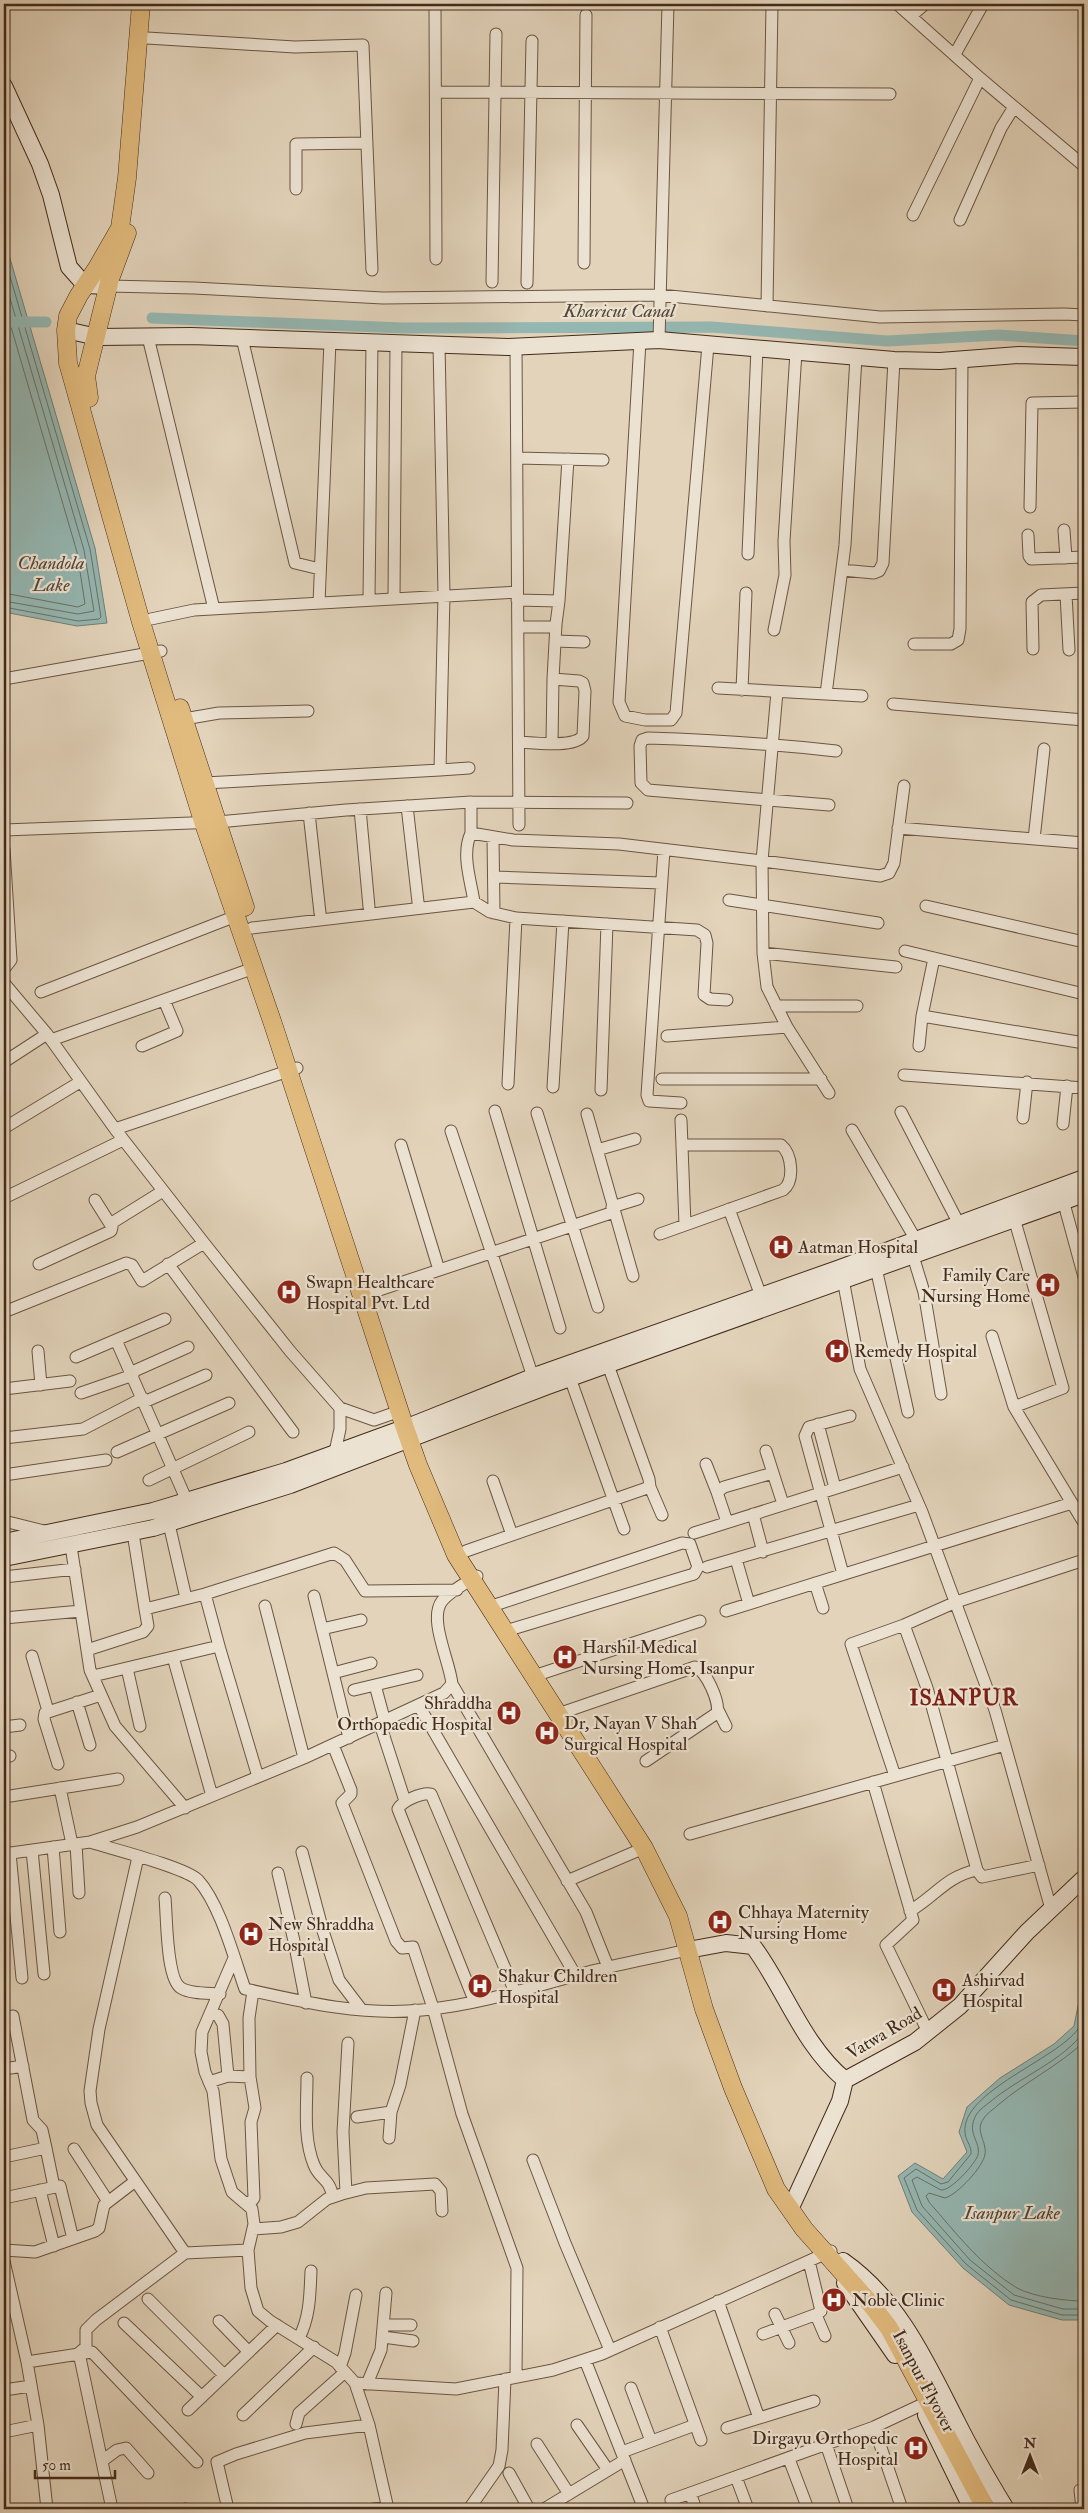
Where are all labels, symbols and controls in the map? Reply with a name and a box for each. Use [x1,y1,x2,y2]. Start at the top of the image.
water label: Kharicut Canal [562,299,676,323]
water label: Chandola Lake [17,551,85,597]
hospital icon: Aatman Hospital [768,1234,794,1260]
place label: Aatman Hospital [797,1236,918,1259]
place label: Family Care Nursing Home [921,1264,1030,1308]
place label: Swapn Healthcare Hospital Pvt. Ltd [306,1271,435,1315]
hospital icon: Family Care Nursing Home [1035,1272,1061,1298]
hospital icon: Swapn Healthcare Hospital Pvt. Ltd [276,1279,302,1305]
hospital icon: Remedy Hospital [824,1338,850,1364]
place label: Remedy Hospital [854,1340,978,1363]
place label: Harshil Medical Nursing Home, Isanpur [582,1636,755,1680]
hospital icon: Harshil Medical Nursing Home, Isanpur [552,1644,578,1670]
district label: ISANPUR [910,1684,1019,1712]
place label: Shraddha Orthopaedic Hospital [337,1692,493,1736]
hospital icon: Shraddha Orthopaedic Hospital [496,1700,522,1726]
place label: Dr, Nayan V Shah Surgical Hospital [564,1712,698,1756]
hospital icon: Dr, Nayan V Shah Surgical Hospital [534,1720,560,1746]
place label: Chhaya Maternity Nursing Home [738,1901,870,1945]
hospital icon: Chhaya Maternity Nursing Home [707,1909,733,1935]
place label: New Shraddha Hospital [268,1913,375,1957]
hospital icon: New Shraddha Hospital [238,1921,264,1947]
place label: Shakur Children Hospital [498,1965,617,2009]
place label: Ashirvad Hospital [961,1969,1025,2013]
hospital icon: Shakur Children Hospital [467,1973,493,1999]
hospital icon: Ashirvad Hospital [931,1977,957,2003]
street label: Vatwa Road [842,2002,926,2065]
water label: Isanpur Lake [963,2201,1061,2225]
hospital icon: Noble Clinic [821,2287,847,2313]
place label: Noble Clinic [852,2289,945,2312]
street label: Isanpur Flyover [887,2326,960,2437]
place label: Dirgayu Orthopedic Hospital [752,2427,898,2471]
north arrow [1006,2430,1056,2480]
hospital icon: Dirgayu Orthopedic Hospital [903,2435,929,2461]
text: N [1023,2435,1037,2452]
scale bar [35,2448,115,2480]
text: 50 m [42,2456,71,2475]

